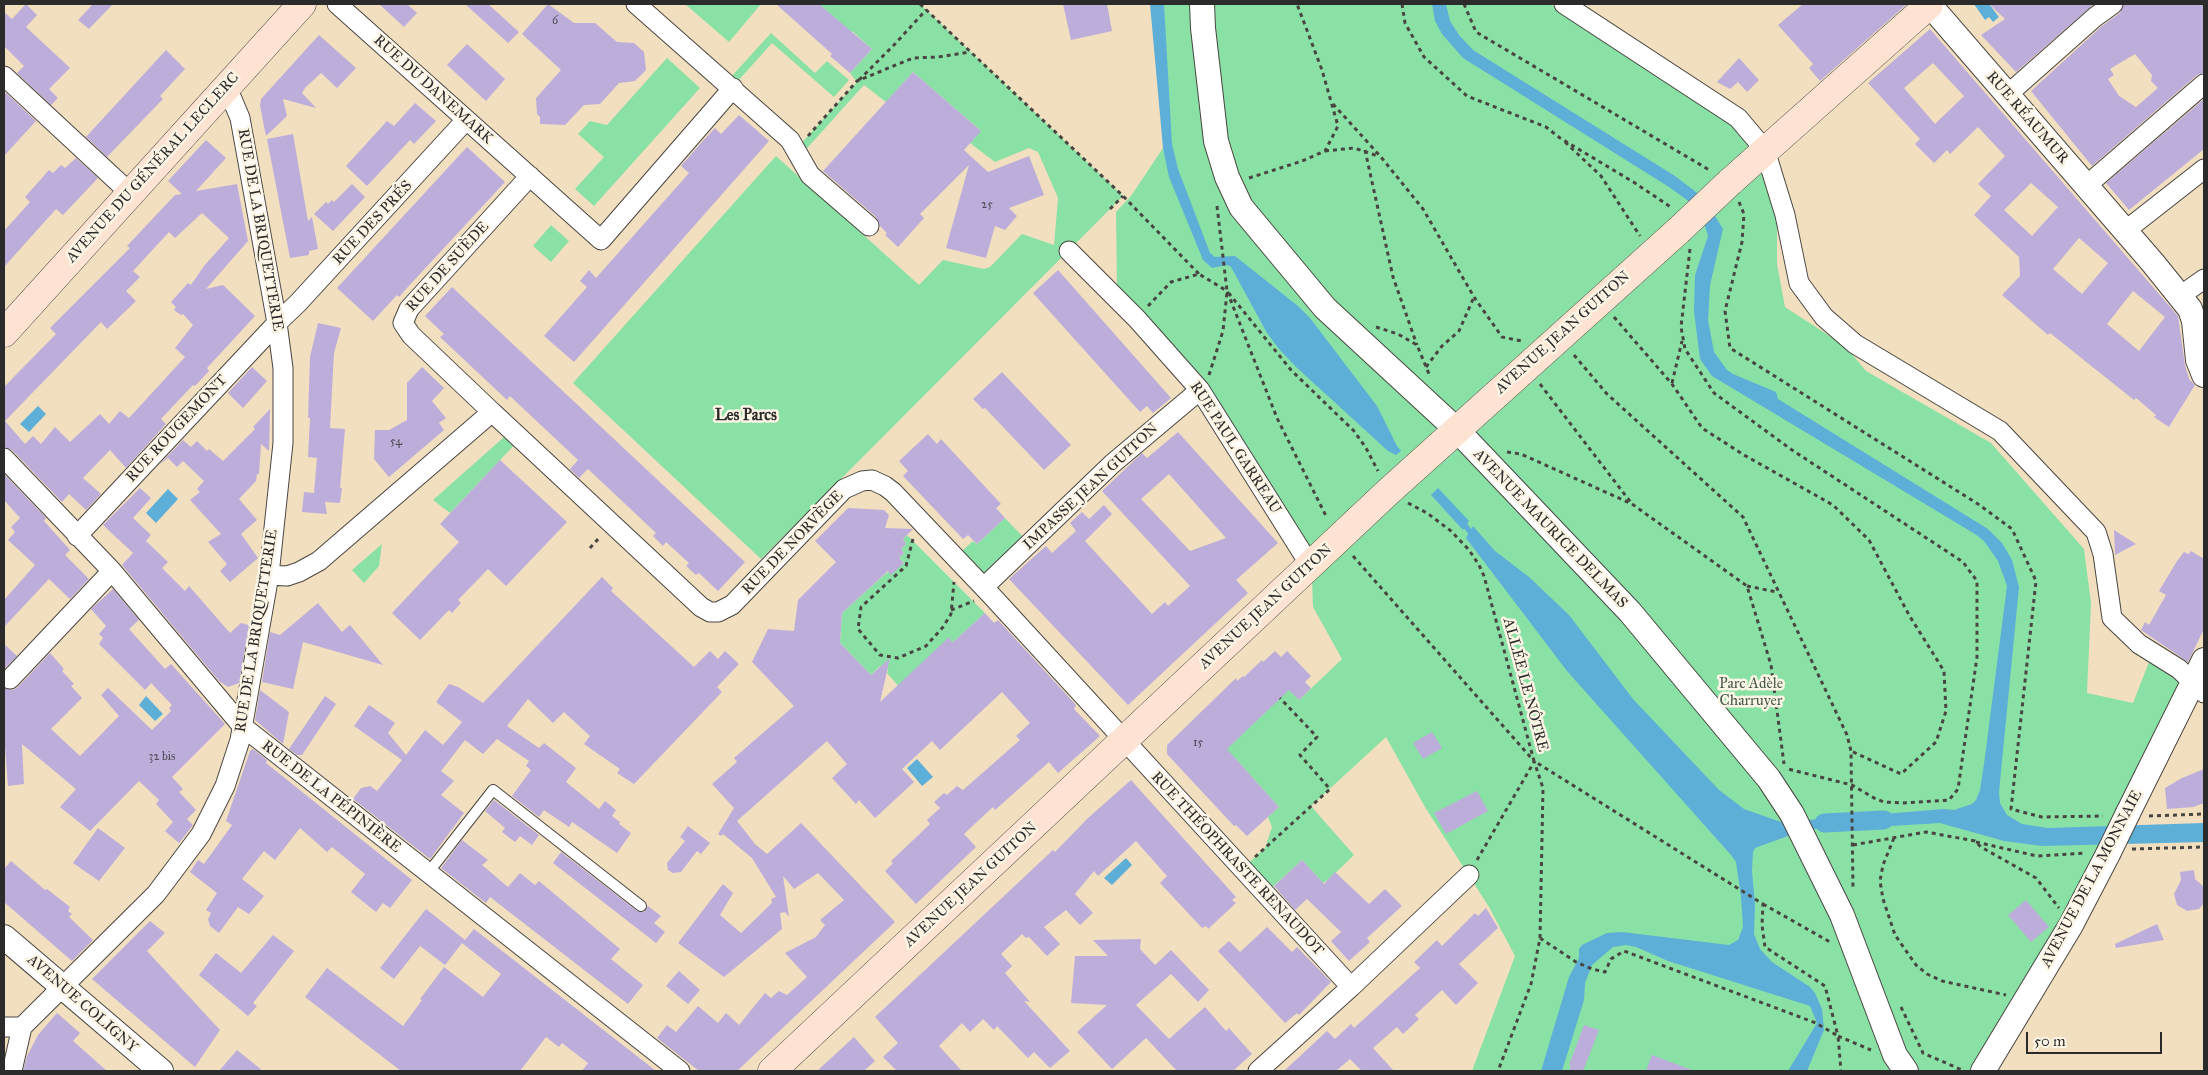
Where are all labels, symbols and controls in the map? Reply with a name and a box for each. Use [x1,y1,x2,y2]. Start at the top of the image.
house number: 6 [552,14,558,28]
street label: RUE DU DANEMARK [370,32,496,148]
street label: RUE RÉAUMUR [1982,68,2072,168]
street label: AVENUE DU GÉNÉRAL LECLERC [63,69,243,267]
street label: RUE DE LA BRIQUETTERIE [233,127,287,333]
street label: RUE DES PRÉS [329,177,417,269]
house number: 25 [981,198,993,212]
street label: RUE DE SUÈDE [403,218,493,316]
street label: AVENUE JEAN GUITON [1492,268,1634,398]
street label: RUE ROUGEMONT [123,372,231,486]
street label: RUE PAUL GARREAU [1186,379,1284,517]
district label: Les Parcs [715,406,777,426]
street label: IMPASSE JEAN GUITON [1020,420,1162,554]
house number: 54 [390,435,402,449]
street label: AVENUE MAURICE DELMAS [1469,446,1631,612]
street label: RUE DE NORVÈGE [739,487,847,599]
street label: RUE DE LA BRIQUETTERIE [232,528,282,734]
street label: AVENUE JEAN GUITON [1196,541,1336,673]
street label: ALLÉE LE NÔTRE [1498,616,1552,754]
park label: Parc Adèle Charruyer [1719,675,1783,710]
house number: 15 [1193,736,1203,750]
street label: RUE DE LA PÉPINIÈRE [258,737,404,857]
house number: 32 bis [149,750,175,764]
street label: RUE THÉOPHRASTE RENAUDOT [1147,768,1327,960]
street label: AVENUE DE LA MONNAIE [2038,787,2146,971]
street label: AVENUE JEAN GUITON [901,819,1041,951]
street label: AVENUE COLIGNY [23,951,141,1057]
scale bar [2028,1022,2164,1054]
text: 50 m [2034,1032,2066,1050]

